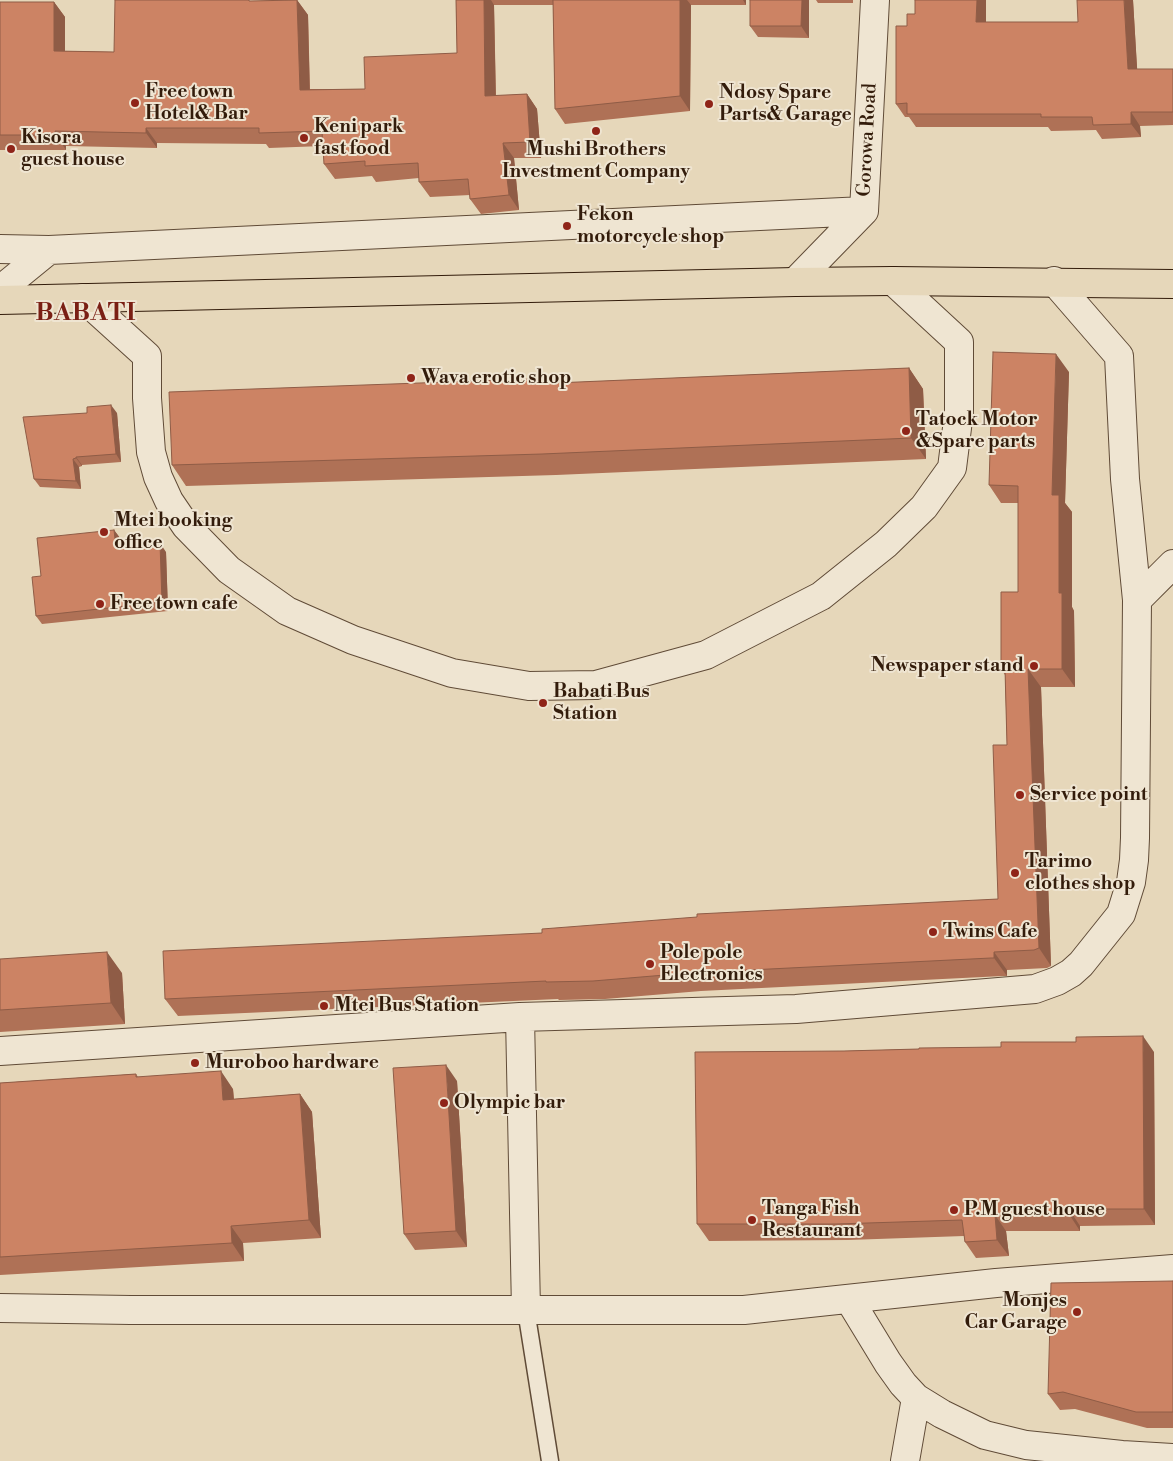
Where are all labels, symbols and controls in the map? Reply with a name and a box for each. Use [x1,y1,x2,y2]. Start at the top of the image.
place label: Free town Hotel& Bar [145,81,248,125]
place label: Ndosy Spare Parts& Garage [719,82,852,126]
street label: Gorowa Road [854,83,882,197]
marker: Free town Hotel& Bar [129,97,141,109]
marker: Ndosy Spare Parts& Garage [703,98,715,110]
place label: Keni park fast food [314,116,403,160]
marker: Mushi Brothers Investment Company [590,125,602,137]
place label: Kisora guest house [21,127,125,171]
marker: Keni park fast food [298,132,310,144]
place label: Mushi Brothers Investment Company [502,139,690,183]
marker: Kisora guest house [5,143,17,155]
place label: Fekon motorcycle shop [577,204,724,248]
marker: Fekon motorcycle shop [561,220,573,232]
district label: BABATI [35,300,137,328]
place label: Wava erotic shop [421,367,571,389]
marker: Wava erotic shop [405,372,417,384]
place label: Tatock Motor &Spare parts [916,409,1038,453]
marker: Tatock Motor &Spare parts [900,425,912,437]
place label: Mtei booking office [114,510,232,554]
marker: Mtei booking office [98,526,110,538]
place label: Free town cafe [110,593,238,615]
marker: Free town cafe [94,598,106,610]
place label: Newspaper stand [871,655,1024,677]
marker: Newspaper stand [1028,660,1040,672]
place label: Babati Bus Station [553,681,650,725]
marker: Babati Bus Station [537,697,549,709]
place label: Service point [1030,784,1148,806]
marker: Service point [1014,789,1026,801]
place label: Tarimo clothes shop [1025,851,1136,895]
marker: Tarimo clothes shop [1009,867,1021,879]
place label: Twins Cafe [943,921,1037,943]
marker: Twins Cafe [927,926,939,938]
place label: Pole pole Electronics [660,942,763,986]
marker: Pole pole Electronics [644,958,656,970]
place label: Mtei Bus Station [334,995,479,1017]
marker: Mtei Bus Station [318,1000,330,1012]
place label: Muroboo hardware [205,1052,379,1074]
marker: Muroboo hardware [189,1057,201,1069]
place label: Olympic bar [454,1092,565,1114]
marker: Olympic bar [438,1097,450,1109]
place label: Tanga Fish Restaurant [762,1198,862,1242]
place label: P.M guest house [964,1199,1105,1221]
marker: P.M guest house [948,1204,960,1216]
marker: Tanga Fish Restaurant [746,1214,758,1226]
place label: Monjes Car Garage [965,1290,1067,1334]
marker: Monjes Car Garage [1071,1306,1083,1318]

